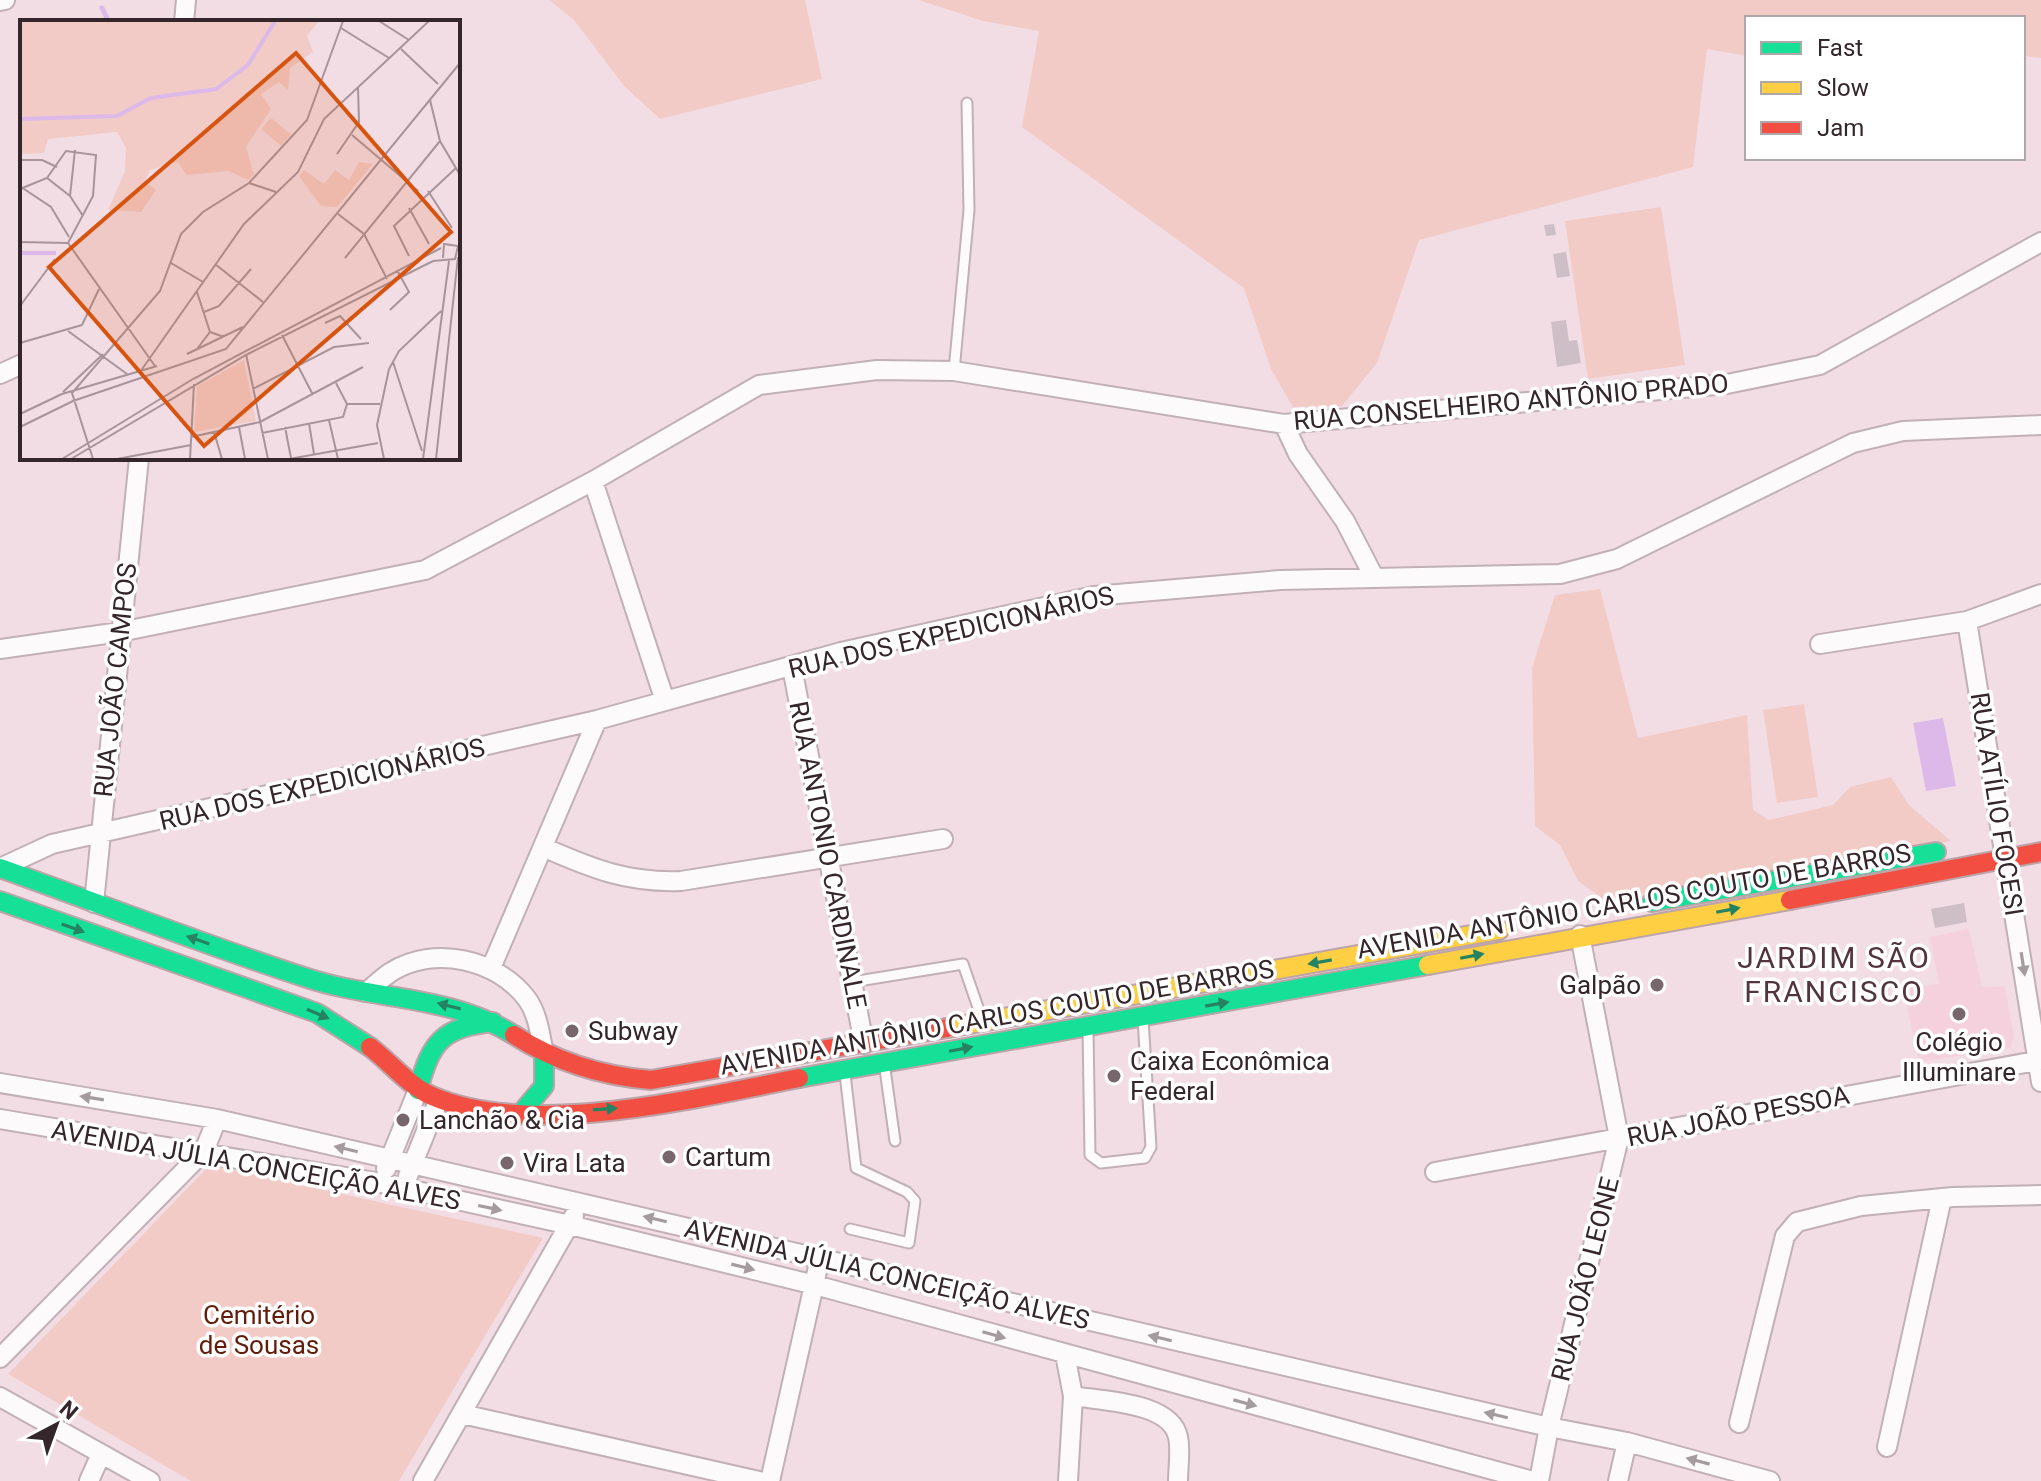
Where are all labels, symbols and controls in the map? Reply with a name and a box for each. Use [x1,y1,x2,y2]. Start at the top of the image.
legend [1745,16,2025,160]
inset map [20,20,460,460]
text: Fast [1817,34,1863,62]
text: Slow [1817,74,1869,102]
text: Jam [1817,114,1864,142]
street label: RUA CONSELHEIRO ANTÔNIO PRADO [1292,368,1730,436]
street label: RUA JOÃO CAMPOS [88,561,142,799]
street label: RUA DOS EXPEDICIONÁRIOS [785,580,1117,684]
street label: RUA ATÍLIO FOCESI [1965,690,2029,918]
street label: RUA ANTONIO CARDINALE [783,699,873,1011]
street label: RUA DOS EXPEDICIONÁRIOS [156,732,488,836]
street label: AVENIDA ANTÔNIO CARLOS COUTO DE BARROS [1355,837,1913,965]
one-way arrow [1716,903,1741,916]
one-way arrow [62,922,86,934]
one-way arrow [186,933,210,945]
district label: JARDIM SÃO FRANCISCO [1737,940,1931,1009]
one-way arrow [1460,949,1485,961]
one-way arrow [2017,951,2029,976]
street label: AVENIDA ANTÔNIO CARLOS COUTO DE BARROS [718,953,1276,1081]
one-way arrow [1307,957,1332,969]
place label: Galpão [1559,970,1641,1000]
marker: Galpão [1648,976,1666,994]
one-way arrow [1204,997,1229,1010]
one-way arrow [436,999,461,1011]
marker: Colégio Illuminare [1950,1005,1968,1023]
one-way arrow [307,1008,330,1021]
place label: Subway [588,1016,678,1046]
marker: Subway [563,1022,581,1040]
place label: Colégio Illuminare [1902,1027,2016,1087]
one-way arrow [948,1042,973,1055]
place label: Caixa Econômica Federal [1130,1046,1330,1106]
marker: Caixa Econômica Federal [1105,1067,1123,1085]
street label: RUA JOÃO PESSOA [1624,1080,1852,1152]
one-way arrow [79,1091,104,1104]
one-way arrow [593,1102,618,1115]
place label: Lanchão & Cia [419,1105,585,1135]
marker: Lanchão & Cia [394,1111,412,1129]
street label: AVENIDA JÚLIA CONCEIÇÃO ALVES [49,1114,463,1216]
place label: Cartum [685,1142,771,1172]
one-way arrow [334,1143,359,1155]
place label: Vira Lata [523,1148,626,1178]
marker: Cartum [660,1148,678,1166]
marker: Vira Lata [498,1154,516,1172]
street label: RUA JOÃO LEONE [1545,1174,1625,1384]
one-way arrow [477,1202,502,1215]
one-way arrow [642,1212,667,1225]
street label: AVENIDA JÚLIA CONCEIÇÃO ALVES [682,1213,1092,1335]
one-way arrow [730,1261,755,1274]
park label: Cemitério de Sousas [199,1300,319,1360]
one-way arrow [981,1329,1006,1341]
one-way arrow [1148,1331,1173,1343]
north arrow [16,1385,96,1465]
text: N [55,1396,83,1425]
one-way arrow [1233,1397,1257,1410]
one-way arrow [1483,1408,1508,1420]
one-way arrow [1686,1455,1711,1467]

